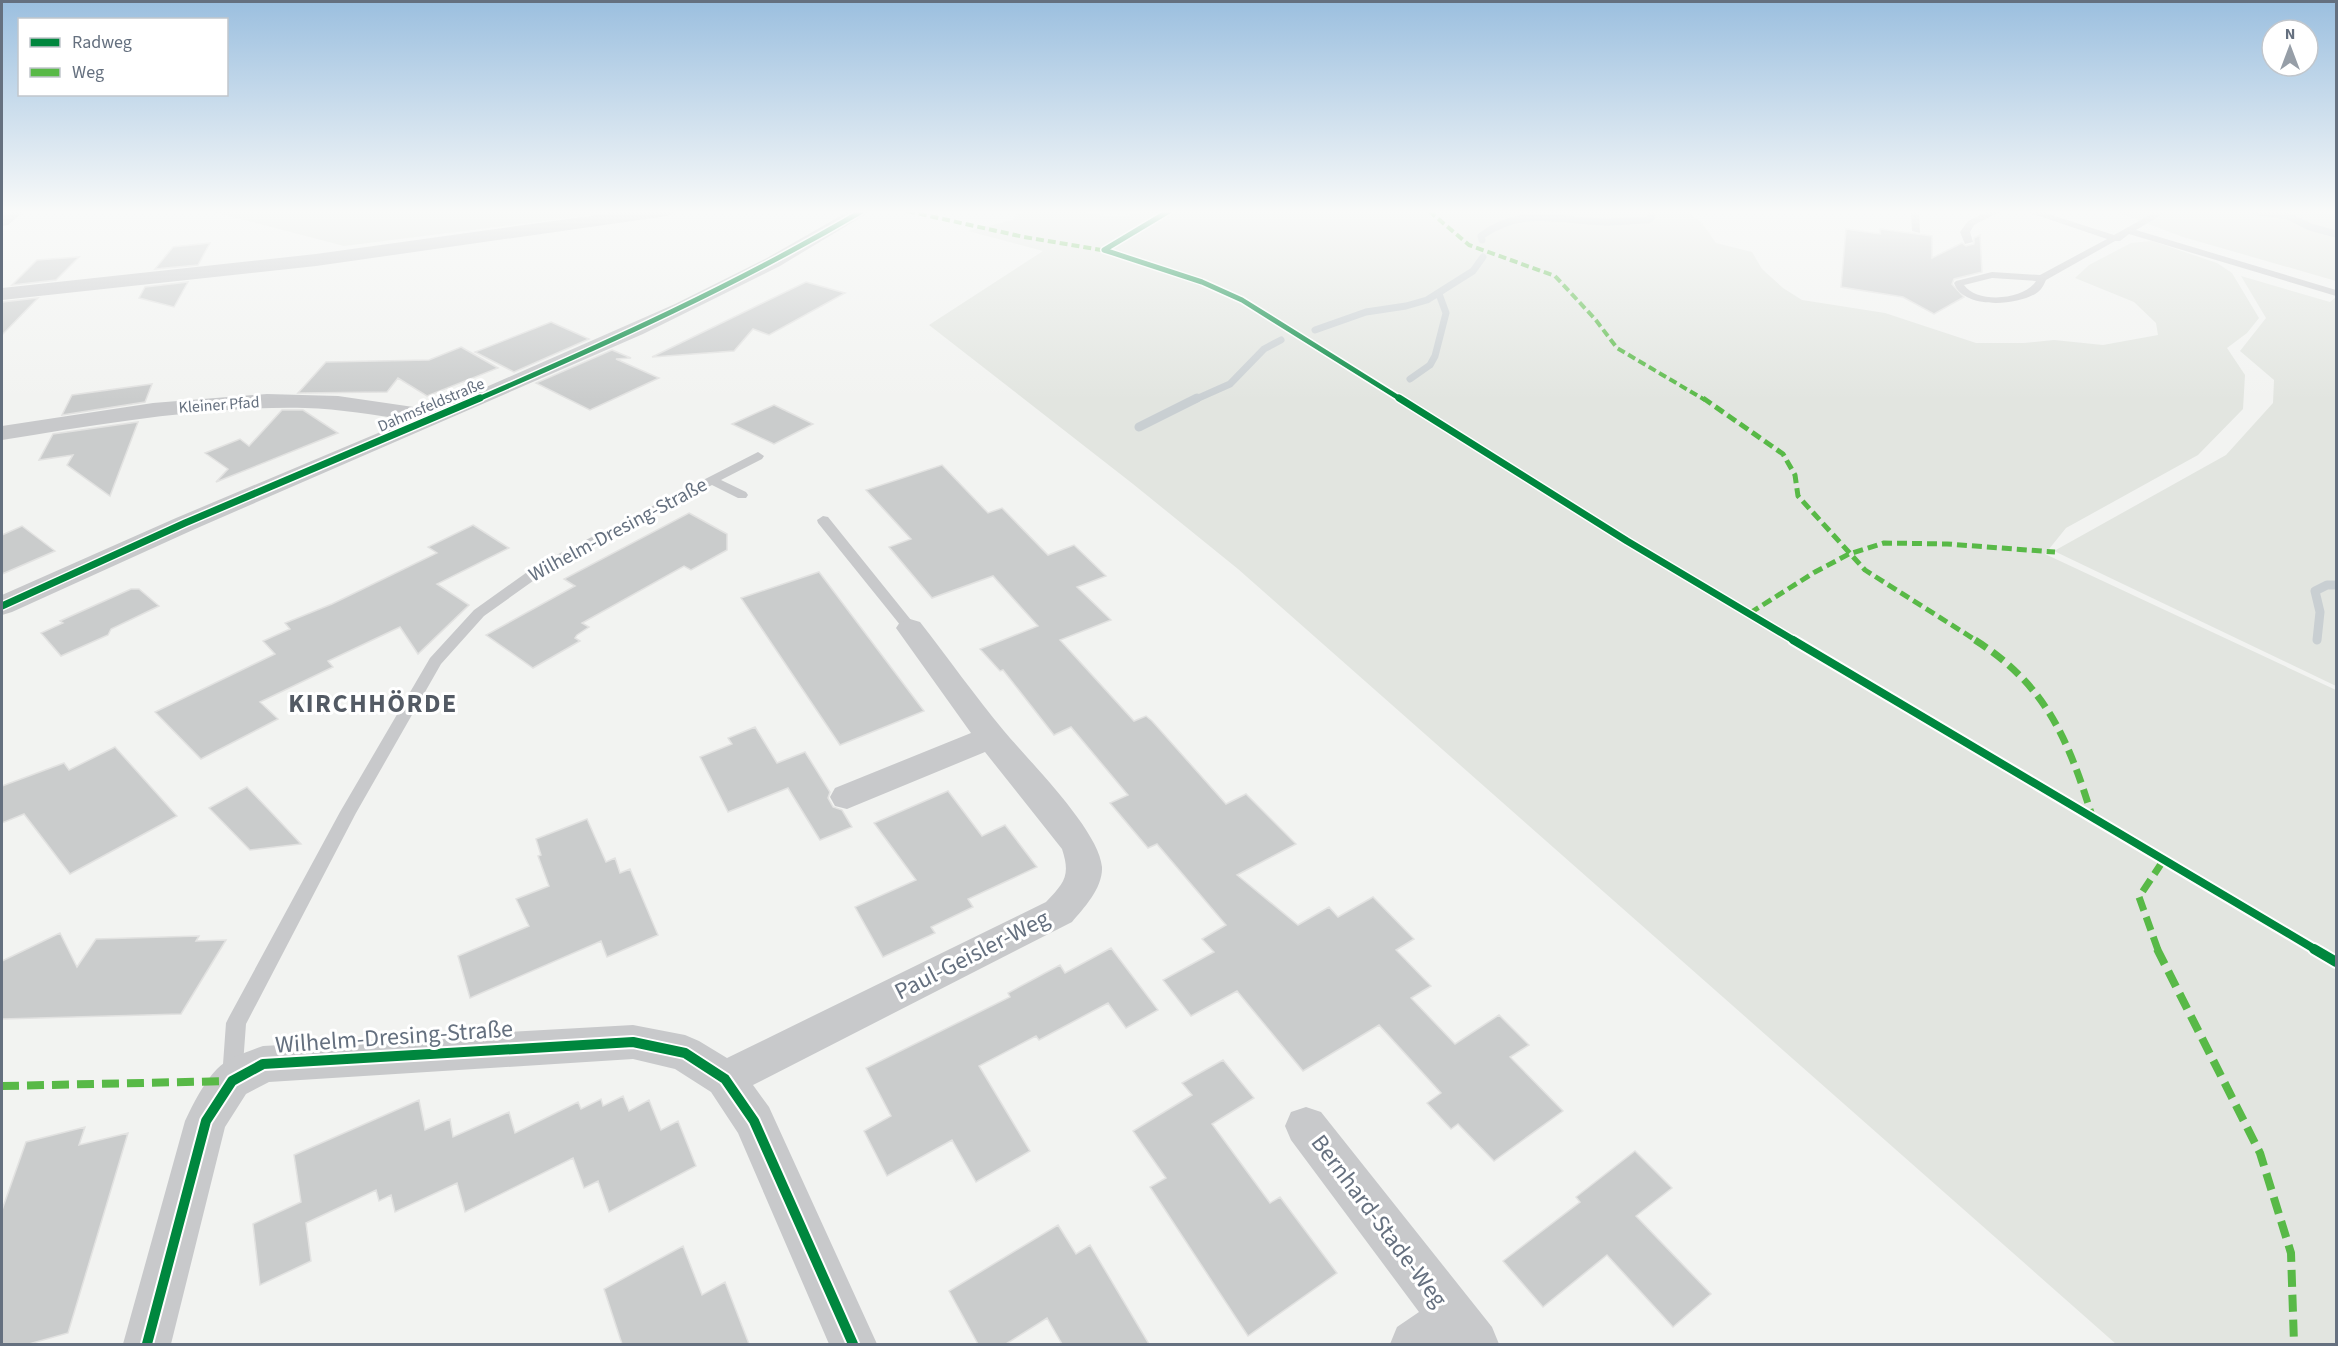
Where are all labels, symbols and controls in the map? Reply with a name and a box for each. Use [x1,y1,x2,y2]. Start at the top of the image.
legend [18,18,228,96]
north arrow [2260,18,2320,78]
text: N [2285,23,2295,45]
text: Radweg [72,30,132,55]
text: Weg [72,60,104,85]
street label: Dahmsfeldstraße [374,373,488,437]
street label: Kleiner Pfad [178,391,260,419]
street label: Wilhelm-Dresing-Straße [524,471,712,589]
district label: KIRCHHÖRDE [288,685,458,722]
street label: Paul-Geisler-Weg [888,901,1056,1009]
street label: Wilhelm-Dresing-Straße [274,1011,514,1063]
street label: Bernhard-Stade-Weg [1302,1127,1456,1315]

